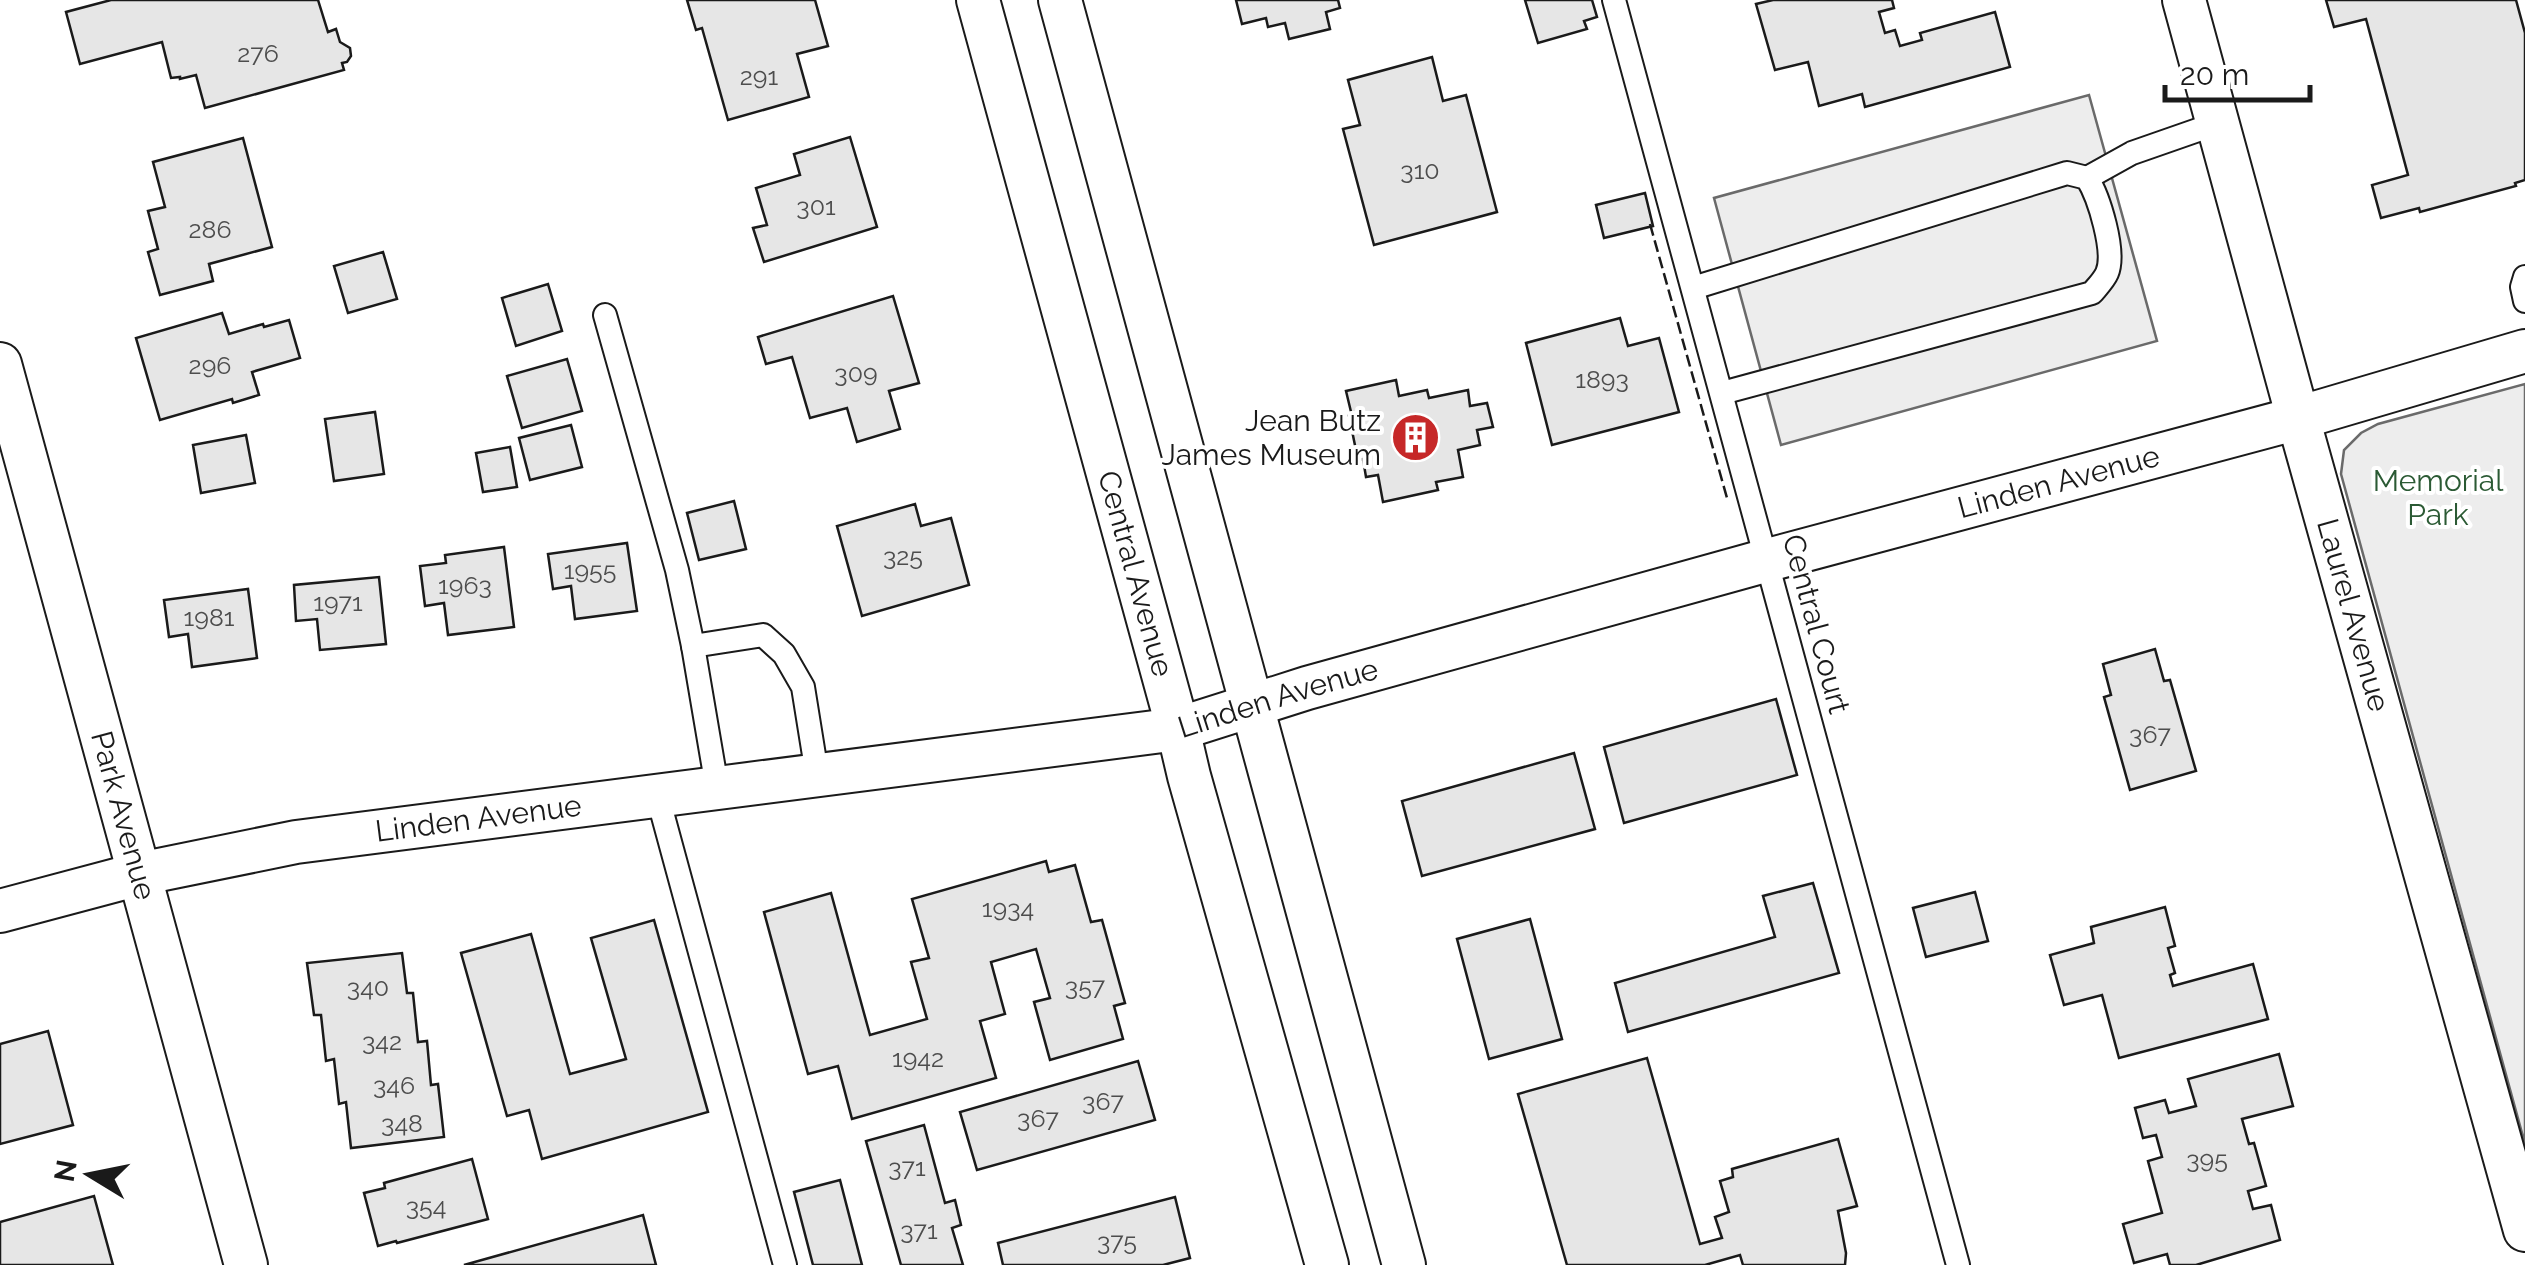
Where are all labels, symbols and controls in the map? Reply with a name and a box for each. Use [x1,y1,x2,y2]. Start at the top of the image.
house number: 276 [237,38,279,68]
scale bar [2165,40,2310,102]
text: 20 m [2180,57,2249,92]
house number: 291 [740,61,778,91]
house number: 310 [1400,155,1440,185]
house number: 301 [796,191,836,221]
house number: 286 [189,214,231,244]
house number: 296 [189,350,231,380]
house number: 309 [834,358,878,388]
house number: 1893 [1575,364,1629,394]
place label: Jean Butz James Museum [1162,403,1381,472]
building icon: Jean Butz James Museum [1390,412,1442,464]
street label: Linden Avenue [1954,438,2163,525]
park label: Memorial Park [2373,463,2504,532]
street label: Central Avenue [1091,467,1181,680]
street label: Laurel Avenue [2310,515,2397,715]
street label: Central Court [1776,530,1857,717]
house number: 325 [883,541,923,571]
house number: 1955 [564,555,616,585]
house number: 1963 [438,570,492,600]
house number: 1971 [313,587,363,617]
house number: 1981 [184,602,235,632]
street label: Linden Avenue [1174,651,1382,745]
house number: 367 [2129,719,2172,749]
street label: Park Avenue [84,727,163,904]
street label: Linden Avenue [373,788,583,849]
house number: 1934 [982,893,1034,923]
house number: 357 [1065,971,1106,1001]
house number: 340 [347,972,389,1002]
house number: 342 [362,1026,402,1056]
house number: 1942 [892,1043,944,1073]
house number: 346 [373,1070,415,1100]
house number: 367 [1082,1086,1125,1116]
house number: 367 [1017,1103,1060,1133]
house number: 348 [381,1108,423,1138]
north arrow [40,1125,140,1225]
house number: 395 [2186,1144,2228,1174]
house number: 371 [888,1152,926,1182]
text: N [48,1157,84,1184]
house number: 354 [406,1191,446,1221]
house number: 371 [900,1215,938,1245]
house number: 375 [1097,1226,1137,1256]

